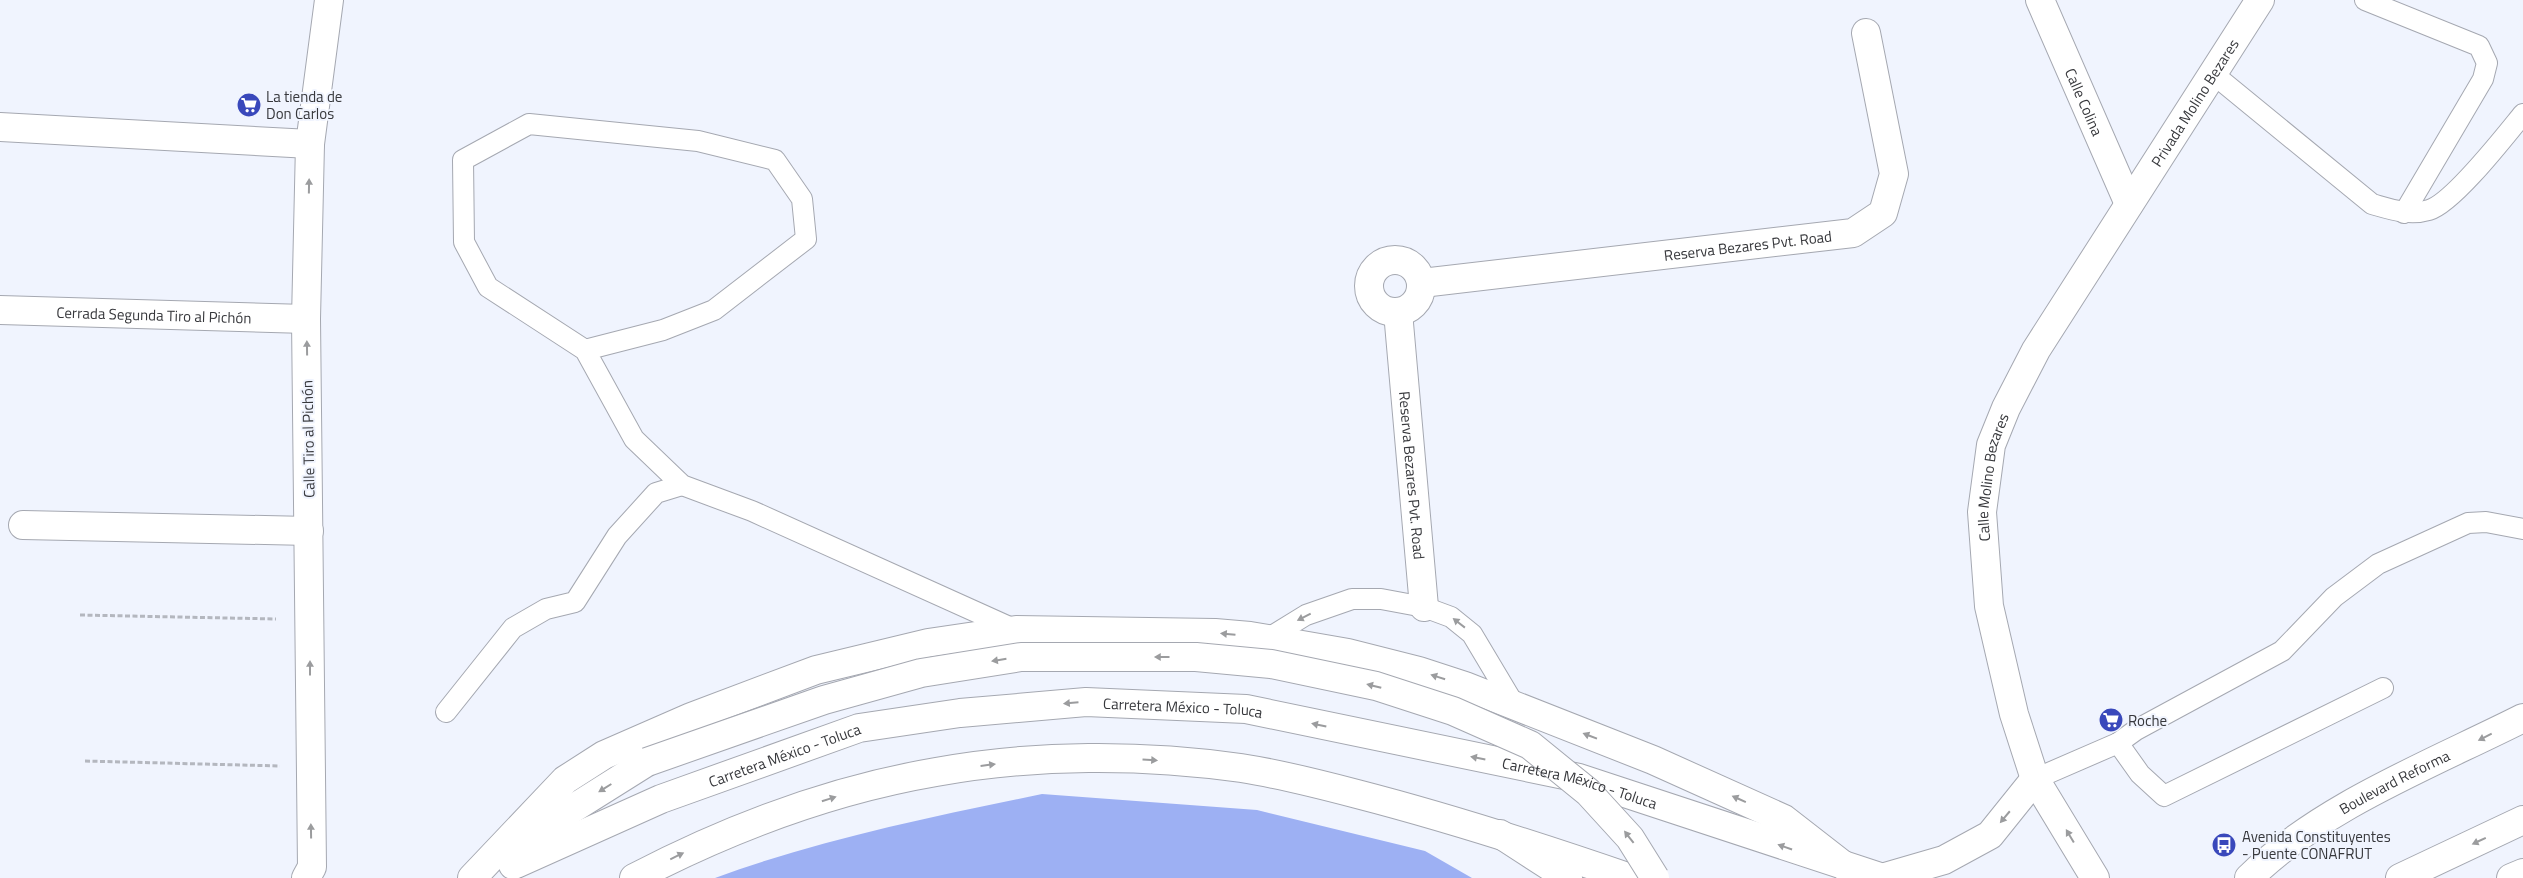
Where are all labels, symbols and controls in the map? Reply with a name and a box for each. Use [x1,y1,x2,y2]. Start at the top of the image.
street label: Privada Molino Bezares [2145,34,2244,171]
street label: Calle Colina [2059,64,2109,140]
place label: La tienda de Don Carlos [266,85,342,125]
supermarket icon: La tienda de Don Carlos [236,92,262,118]
one-way arrow [305,177,313,193]
street label: Reserva Bezares Pvt. Road [1663,224,1833,266]
street label: Cerrada Segunda Tiro al Pichón [56,300,252,329]
one-way arrow [303,340,311,356]
street label: Calle Tiro al Pichón [295,380,321,498]
street label: Reserva Bezares Pvt. Road [1394,390,1431,561]
street label: Calle Molino Bezares [1970,410,2014,542]
one-way arrow [1297,613,1311,621]
one-way arrow [1453,618,1466,629]
one-way arrow [1220,630,1236,638]
one-way arrow [1153,653,1169,661]
one-way arrow [991,657,1007,665]
one-way arrow [306,660,314,676]
one-way arrow [1431,673,1446,681]
one-way arrow [1366,682,1381,690]
street label: Carretera México - Toluca [1103,691,1265,724]
one-way arrow [1062,700,1078,708]
supermarket icon: Roche [2098,707,2124,733]
place label: Roche [2128,709,2167,732]
street label: Carretera México - Toluca [705,717,864,793]
one-way arrow [1311,721,1326,729]
one-way arrow [1583,731,1597,739]
one-way arrow [2478,733,2492,741]
street label: Boulevard Reforma [2334,743,2454,820]
street label: Carretera México - Toluca [1500,751,1661,815]
one-way arrow [1470,754,1485,762]
one-way arrow [1142,757,1158,765]
one-way arrow [980,761,996,769]
one-way arrow [599,784,612,793]
one-way arrow [822,795,837,803]
one-way arrow [1732,795,1746,803]
one-way arrow [1999,811,2011,823]
one-way arrow [307,822,315,838]
place label: Avenida Constituyentes - Puente CONAFRUT [2242,825,2391,865]
one-way arrow [2065,830,2074,843]
one-way arrow [1623,831,1634,844]
bus stop icon: Avenida Constituyentes - Puente CONAFRUT [2211,832,2237,858]
one-way arrow [2472,837,2486,845]
one-way arrow [1777,843,1792,850]
one-way arrow [670,852,684,860]

